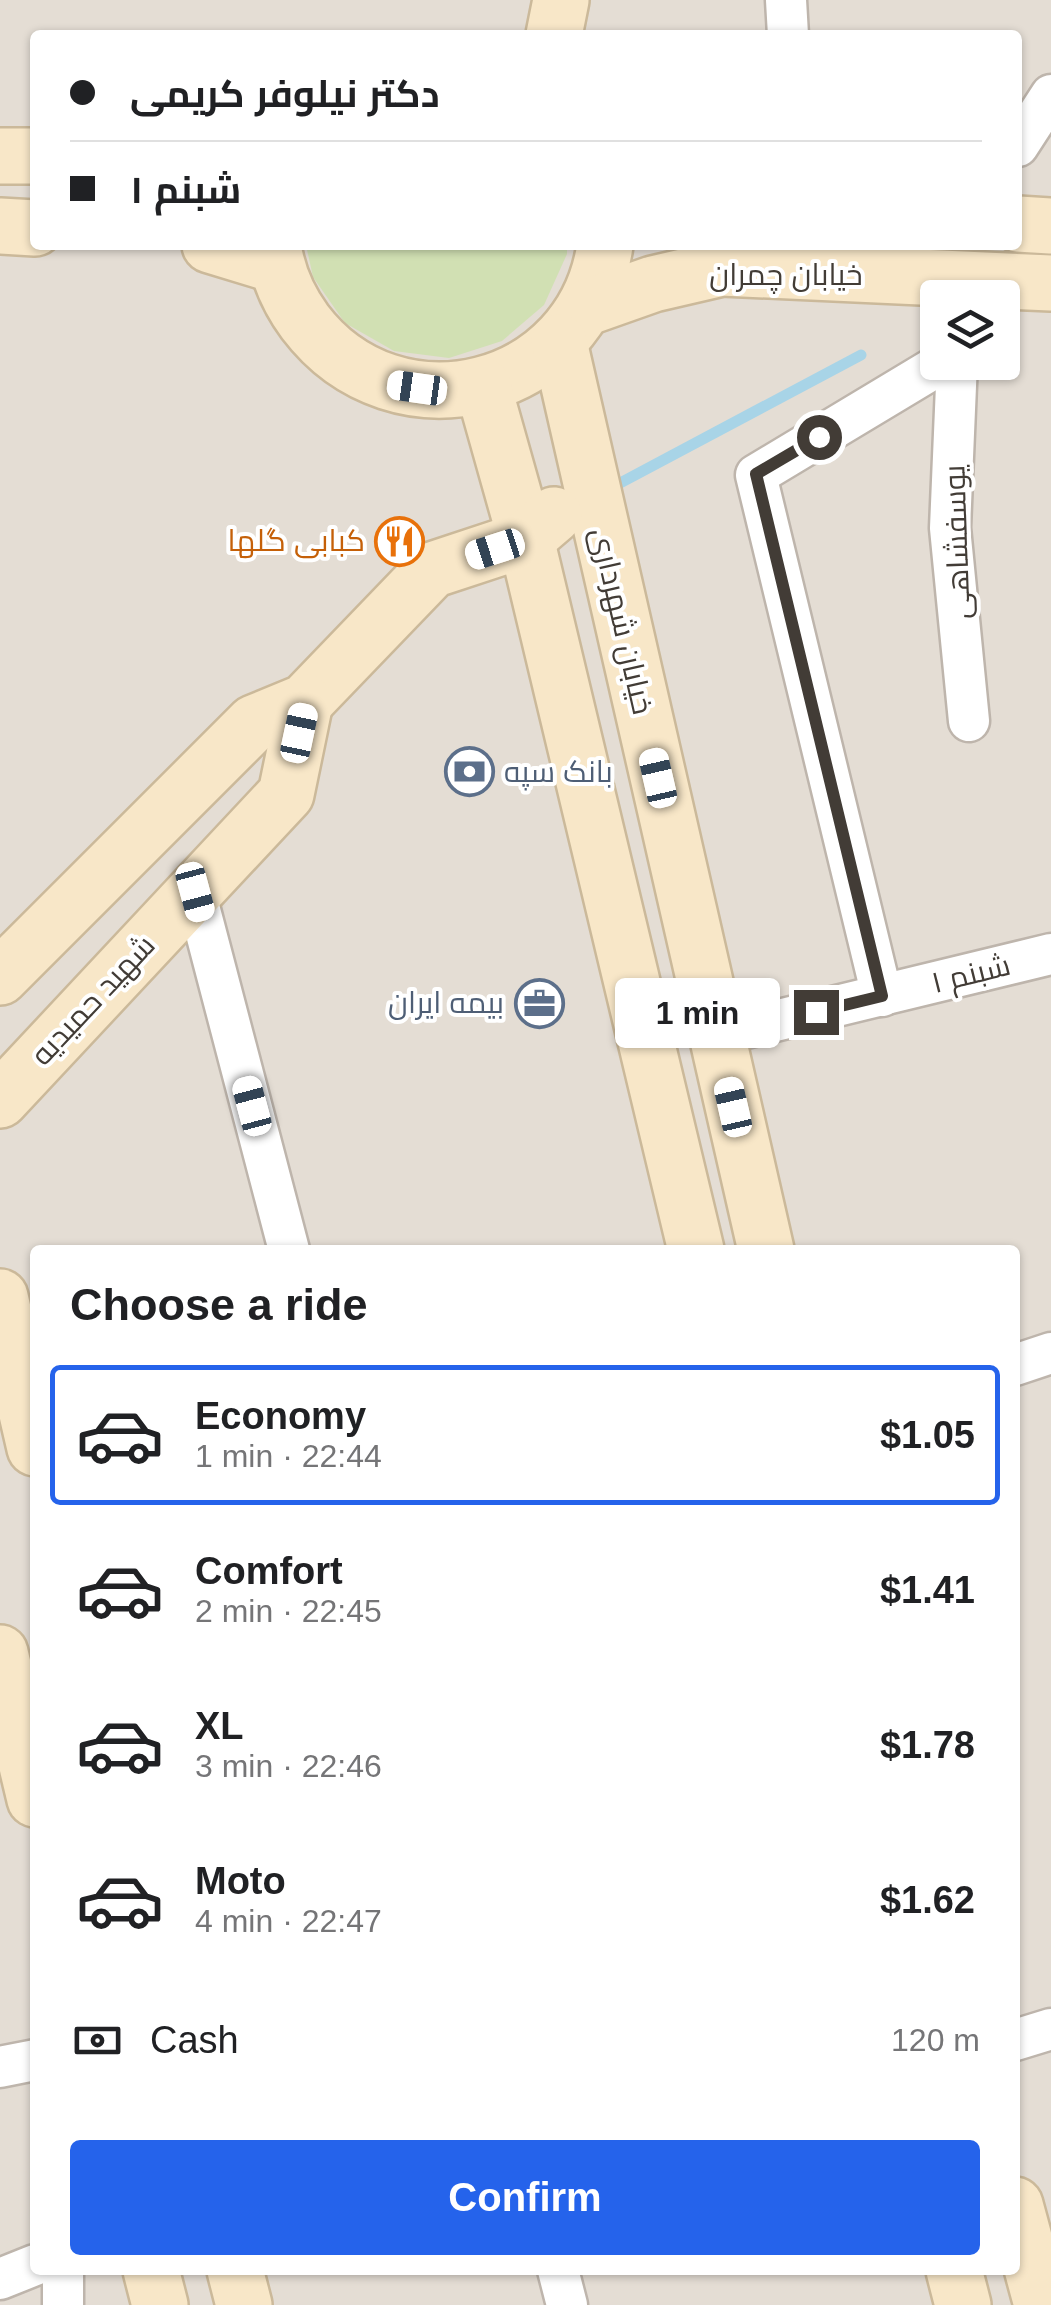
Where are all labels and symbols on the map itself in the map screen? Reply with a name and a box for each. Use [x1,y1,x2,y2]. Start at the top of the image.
street label: خیابان چمران [709,258,863,294]
car [385,369,449,407]
route start [797,415,842,460]
street label: یوسفشاهی [937,464,978,620]
restaurant icon: کبابی گلها [374,515,426,567]
place label: کبابی گلها [228,524,365,559]
street label: خیابان شهرداری [583,524,660,718]
car [462,525,528,573]
car [278,701,320,765]
car [637,745,679,811]
bank icon: بانک سپه [443,746,495,798]
place label: بانک سپه [504,755,613,791]
car [173,859,217,925]
street label: شهید حمیدیه [24,928,162,1073]
street label: شبنم ۱ [928,948,1015,1003]
office icon: بیمه ایران [513,977,565,1029]
callout: 1 min [616,977,781,1047]
place label: بیمه ایران [388,986,504,1020]
route end [794,990,839,1035]
car [230,1073,274,1139]
car [712,1074,754,1140]

